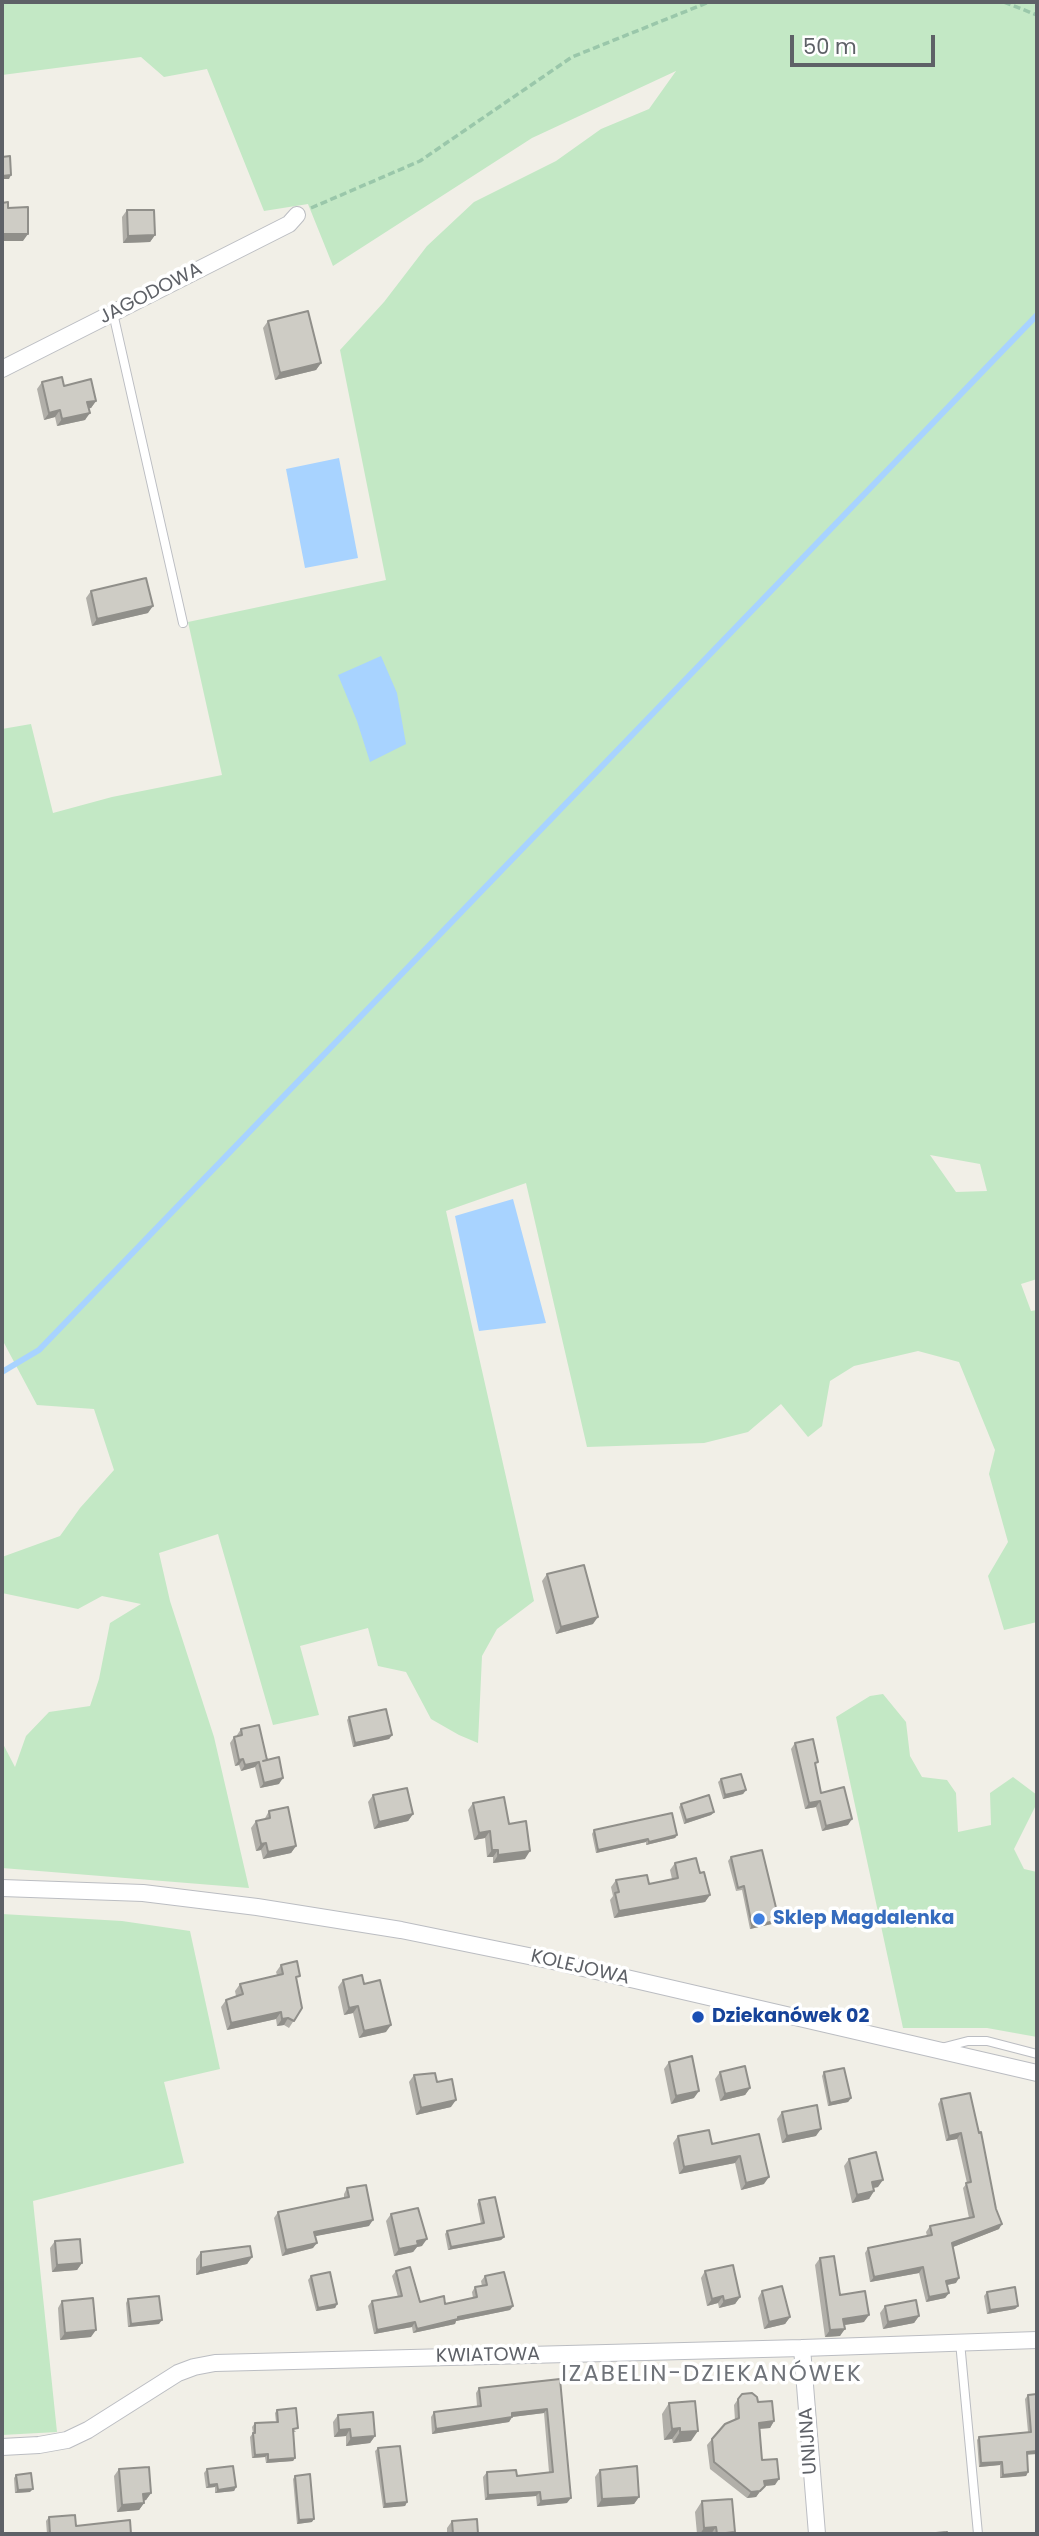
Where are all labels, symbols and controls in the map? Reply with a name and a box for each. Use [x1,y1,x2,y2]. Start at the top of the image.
scale bar [794,21,939,65]
text: 50 m [803,32,857,61]
street label: JAGODOWA [96,258,206,330]
place label: Sklep Magdalenka [773,1908,954,1930]
marker: Sklep Magdalenka [751,1911,767,1927]
street label: KOLEJOWA [528,1946,632,1990]
place label: Dziekanówek 02 [712,2006,869,2028]
marker: Dziekanówek 02 [690,2009,706,2025]
street label: KWIATOWA [436,2344,540,2368]
district label: IZABELIN-DZIEKANÓWEK [564,2361,860,2389]
street label: UNIJNA [795,2407,823,2475]

